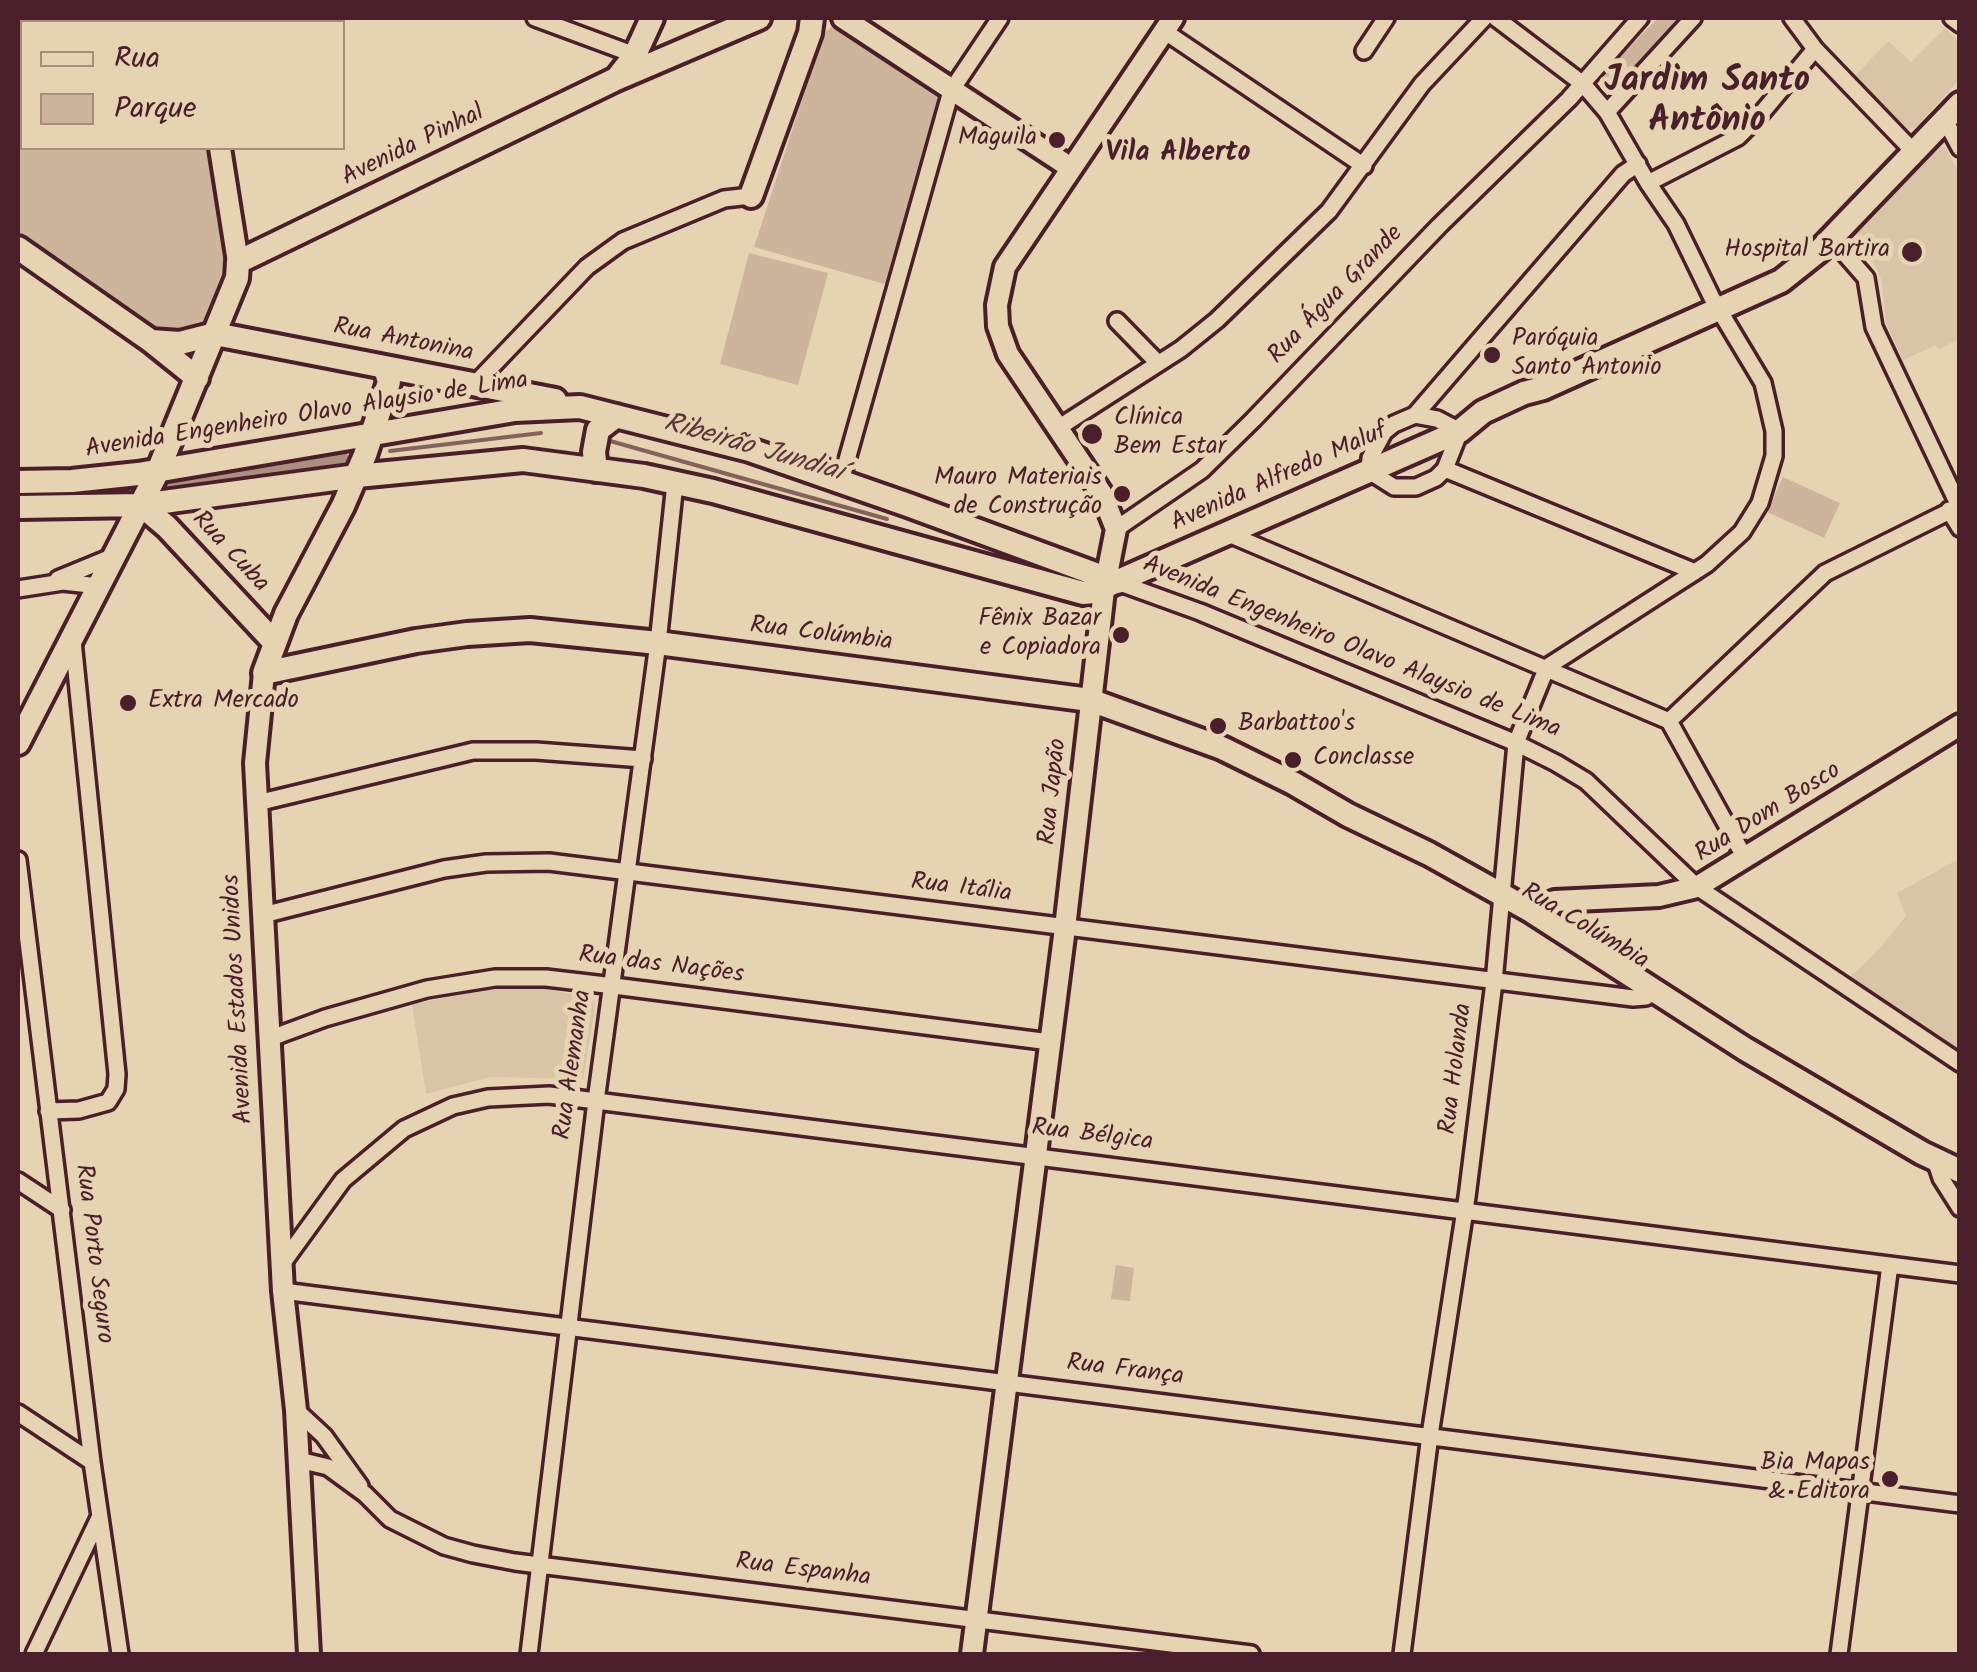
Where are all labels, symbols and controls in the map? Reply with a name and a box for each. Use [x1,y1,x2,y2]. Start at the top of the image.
legend [20,20,345,150]
text: Rua [114,35,160,83]
district label: Jardim Santo Antônio [1604,63,1810,145]
text: Parque [114,85,196,133]
street label: Avenida Pinhal [338,100,490,194]
place label: Maguila [958,125,1037,155]
marker: Maguila [1046,129,1068,151]
district label: Vila Alberto [1106,138,1250,172]
street label: Rua Água Grande [1263,220,1411,372]
place label: Hospital Bartira [1724,237,1890,267]
marker: Hospital Bartira [1899,239,1925,265]
street label: Rua Antonina [330,314,476,370]
place label: Paróquia Santo Antonio [1512,326,1661,385]
marker: Paróquia Santo Antonio [1481,344,1503,366]
street label: Avenida Engenheiro Olavo Alaysio de Lima [83,367,531,467]
place label: Clínica Bem Estar [1114,405,1226,464]
water label: Ribeirão Jundiaí [659,408,847,492]
street label: Avenida Alfredo Maluf [1167,418,1393,540]
marker: Clínica Bem Estar [1079,421,1105,447]
place label: Mauro Materiais de Construção [934,465,1102,524]
marker: Mauro Materiais de Construção [1111,483,1133,505]
street label: Rua Cuba [184,506,274,600]
street label: Avenida Engenheiro Olavo Alaysio de Lima [1138,551,1564,747]
place label: Fênix Bazar e Copiadora [978,606,1101,665]
street label: Rua Colúmbia [748,612,894,660]
marker: Fênix Bazar e Copiadora [1110,624,1132,646]
place label: Extra Mercado [148,688,299,718]
marker: Extra Mercado [117,692,139,714]
place label: Barbattoo's [1238,711,1355,741]
marker: Barbattoo's [1207,715,1229,737]
street label: Rua Japão [1034,737,1076,847]
place label: Conclasse [1313,745,1414,775]
marker: Conclasse [1282,749,1304,771]
street label: Rua Dom Bosco [1691,757,1847,871]
street label: Rua Itália [909,869,1013,911]
street label: Avenida Estados Unidos [218,873,262,1125]
street label: Rua Colúmbia [1515,878,1653,978]
street label: Rua das Nações [577,942,745,992]
street label: Rua Alemanha [550,988,600,1142]
street label: Rua Holanda [1435,1002,1481,1136]
street label: Rua Bélgica [1030,1115,1154,1159]
street label: Rua Porto Seguro [66,1163,118,1345]
street label: Rua França [1065,1350,1185,1394]
place label: Bia Mapas & Editora [1761,1450,1870,1509]
marker: Bia Mapas & Editora [1879,1468,1901,1490]
street label: Rua Espanha [734,1549,872,1595]

